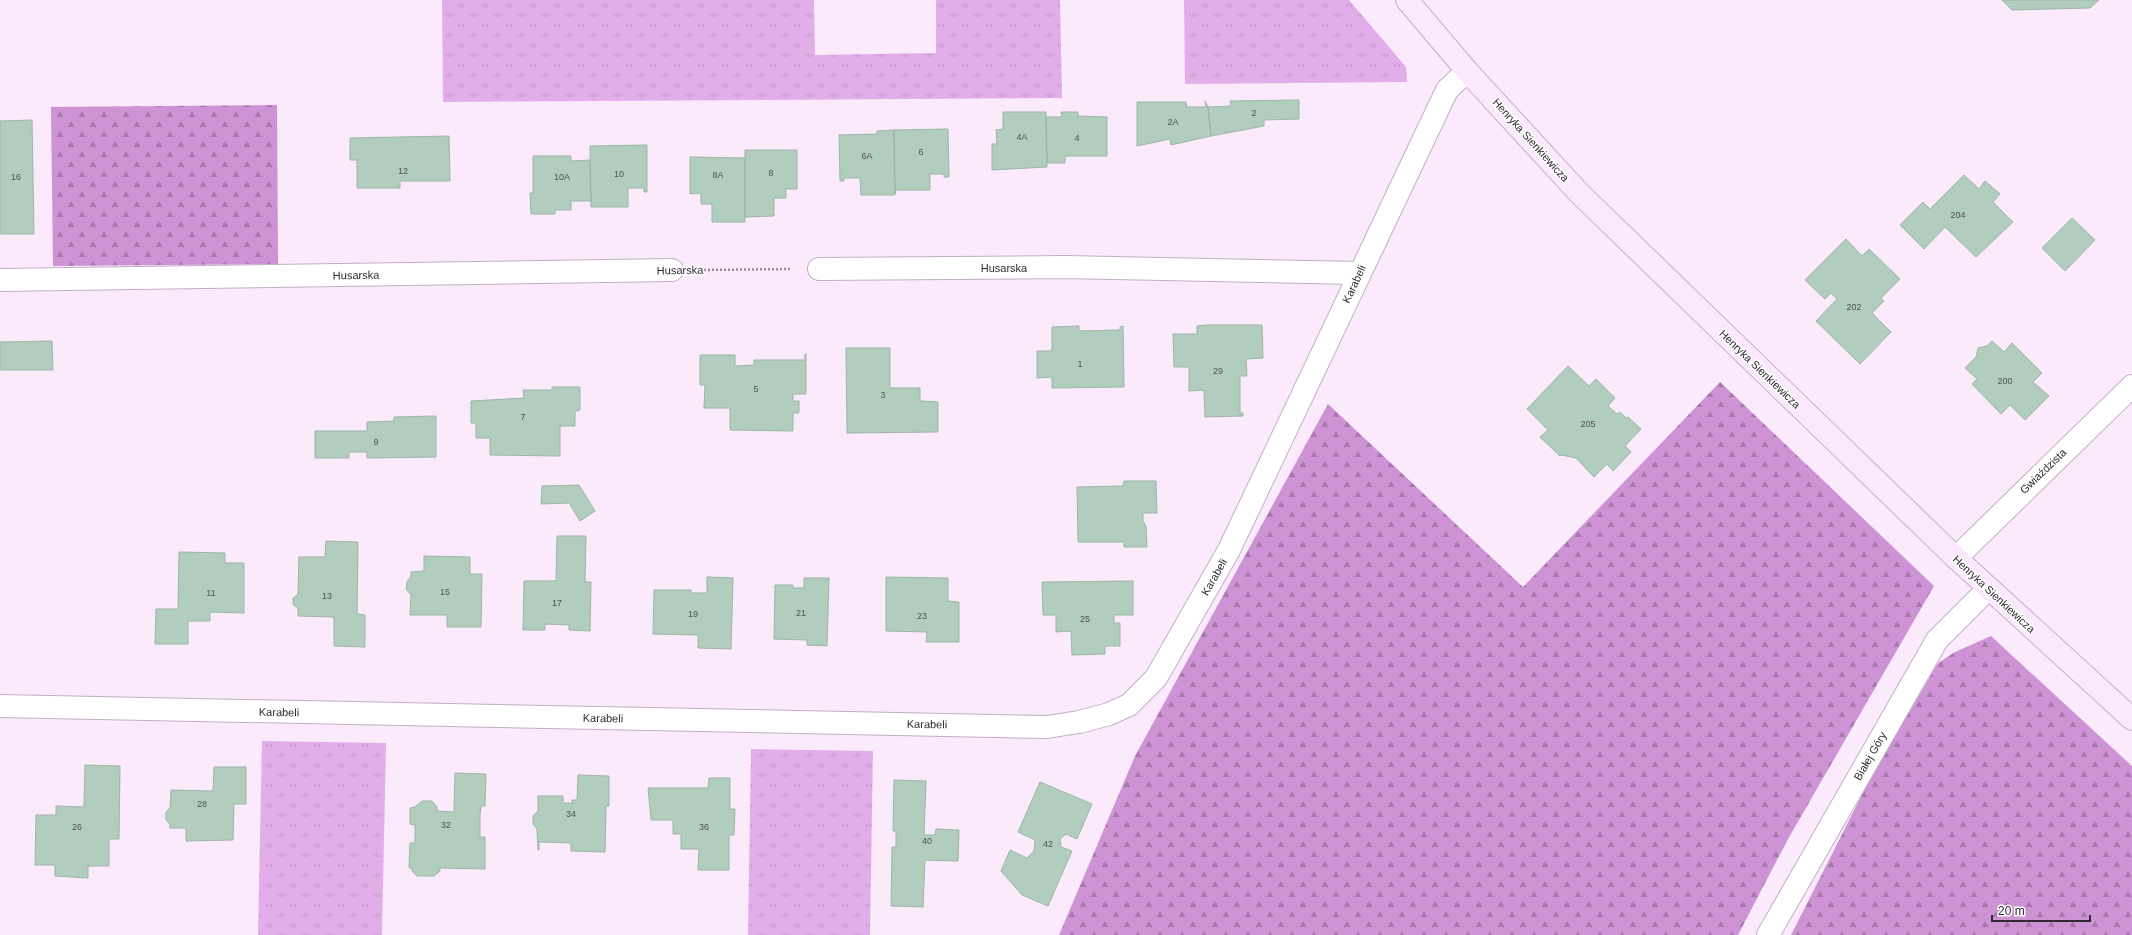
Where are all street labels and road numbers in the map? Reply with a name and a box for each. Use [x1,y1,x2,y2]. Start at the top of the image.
street label: Henryka Sienkiewicza [1491,96,1572,185]
street label: Husarska [981,262,1028,274]
street label: Karabeli [1340,263,1368,305]
street label: Husarska [657,264,704,276]
street label: Husarska [333,269,380,281]
street label: Henryka Sienkiewicza [1717,327,1803,411]
street label: Gwiaździsta [2018,445,2069,496]
street label: Henryka Sienkiewicza [1951,553,2038,636]
street label: Karabeli [1199,557,1229,597]
street label: Karabeli [259,706,299,718]
street label: Karabeli [583,712,623,724]
street label: Karabeli [907,718,947,730]
street label: Białej Góry [1851,729,1889,782]

